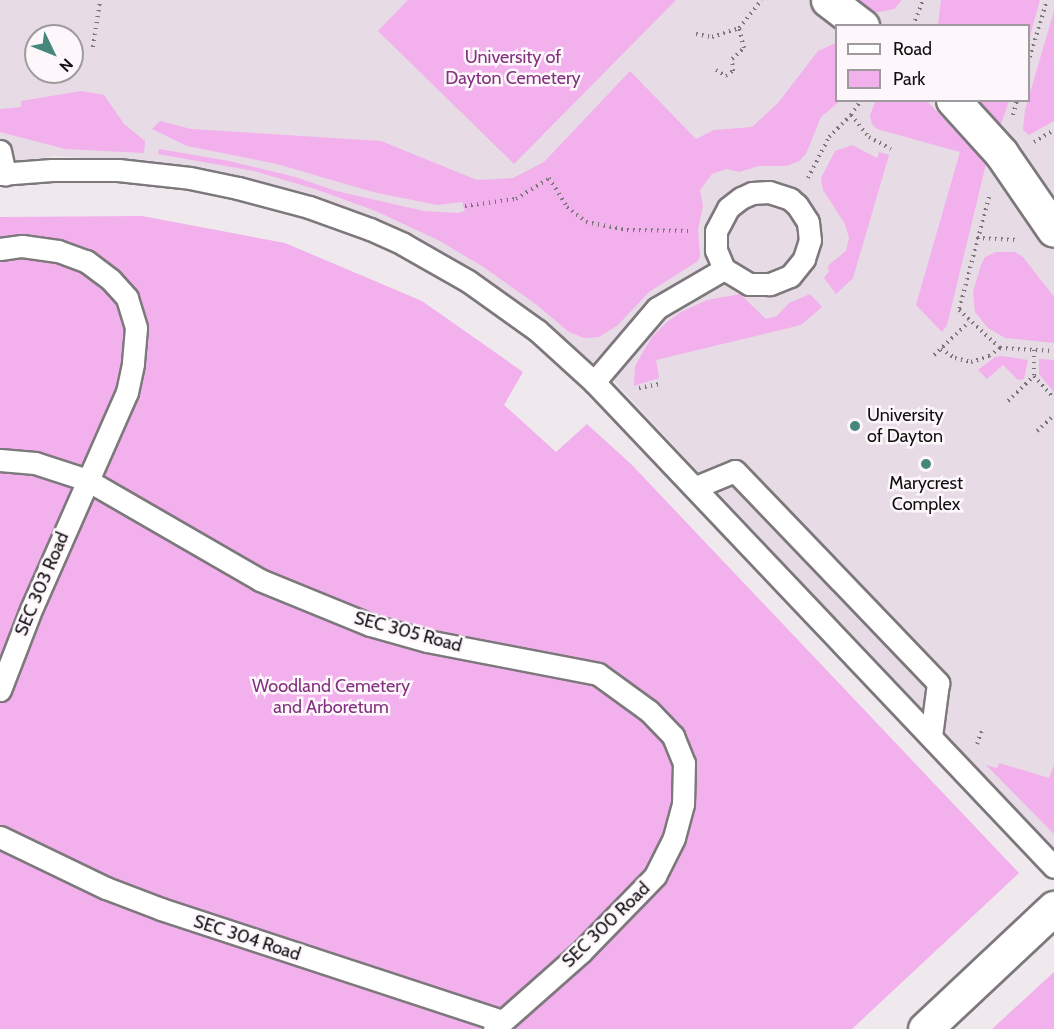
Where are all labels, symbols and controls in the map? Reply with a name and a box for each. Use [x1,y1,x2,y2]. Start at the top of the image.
north arrow [24,24,84,84]
legend [835,24,1030,102]
text: Road [893,38,932,60]
park label: University of Dayton Cemetery [445,47,581,90]
text: N [55,55,77,76]
text: Park [893,68,925,90]
place label: University of Dayton [867,405,944,448]
marker: University of Dayton [848,419,862,433]
marker: Marycrest Complex [919,457,933,471]
place label: Marycrest Complex [889,473,963,516]
street label: SEC 303 Road [10,529,74,639]
street label: SEC 305 Road [352,607,464,657]
park label: Woodland Cemetery and Arboretum [252,676,410,718]
street label: SEC 300 Road [558,878,654,972]
street label: SEC 304 Road [191,911,303,965]

